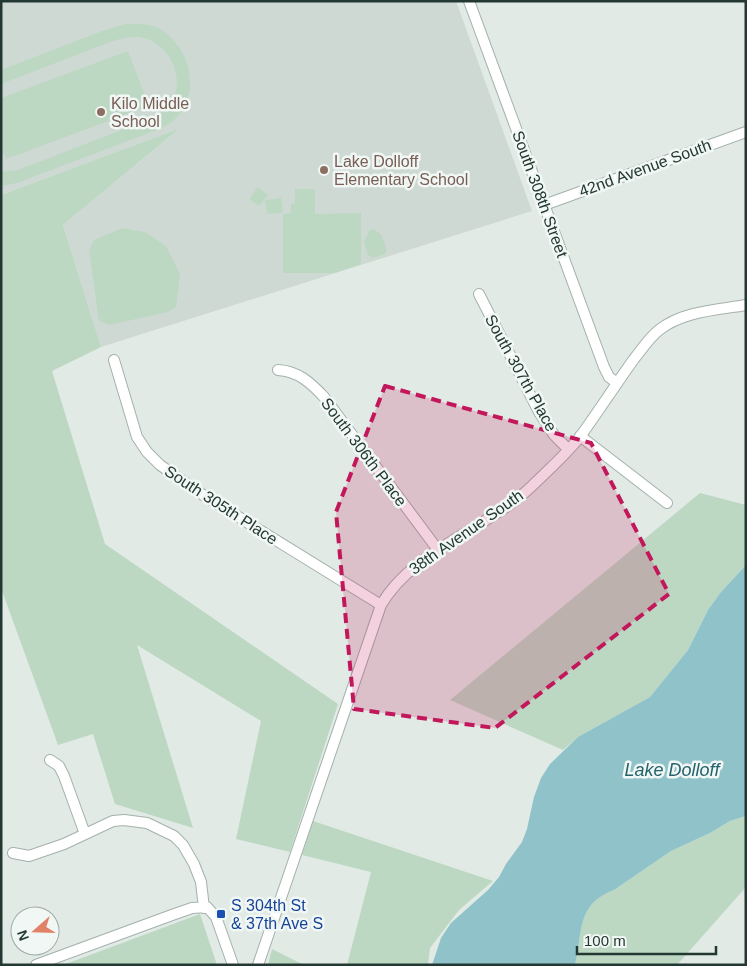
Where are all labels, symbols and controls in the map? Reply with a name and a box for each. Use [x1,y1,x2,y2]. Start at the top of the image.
place label: Kilo Middle School [111,95,189,130]
marker: Kilo Middle School [95,106,107,118]
street label: South 308th Street [509,128,571,260]
street label: 42nd Avenue South [577,136,713,200]
place label: Lake Dolloff Elementary School [334,153,468,188]
marker: Lake Dolloff Elementary School [318,164,330,176]
street label: South 307th Place [482,312,560,434]
street label: South 306th Place [318,395,410,509]
street label: South 305th Place [162,462,281,548]
street label: 38th Avenue South [406,486,526,578]
water label: Lake Dolloff [624,760,722,780]
place label: S 304th St & 37th Ave S [231,897,323,932]
north arrow [10,906,60,956]
marker: S 304th St & 37th Ave S [215,908,227,920]
scale bar [577,924,716,956]
text: N [14,928,32,943]
text: 100 m [584,932,626,949]

